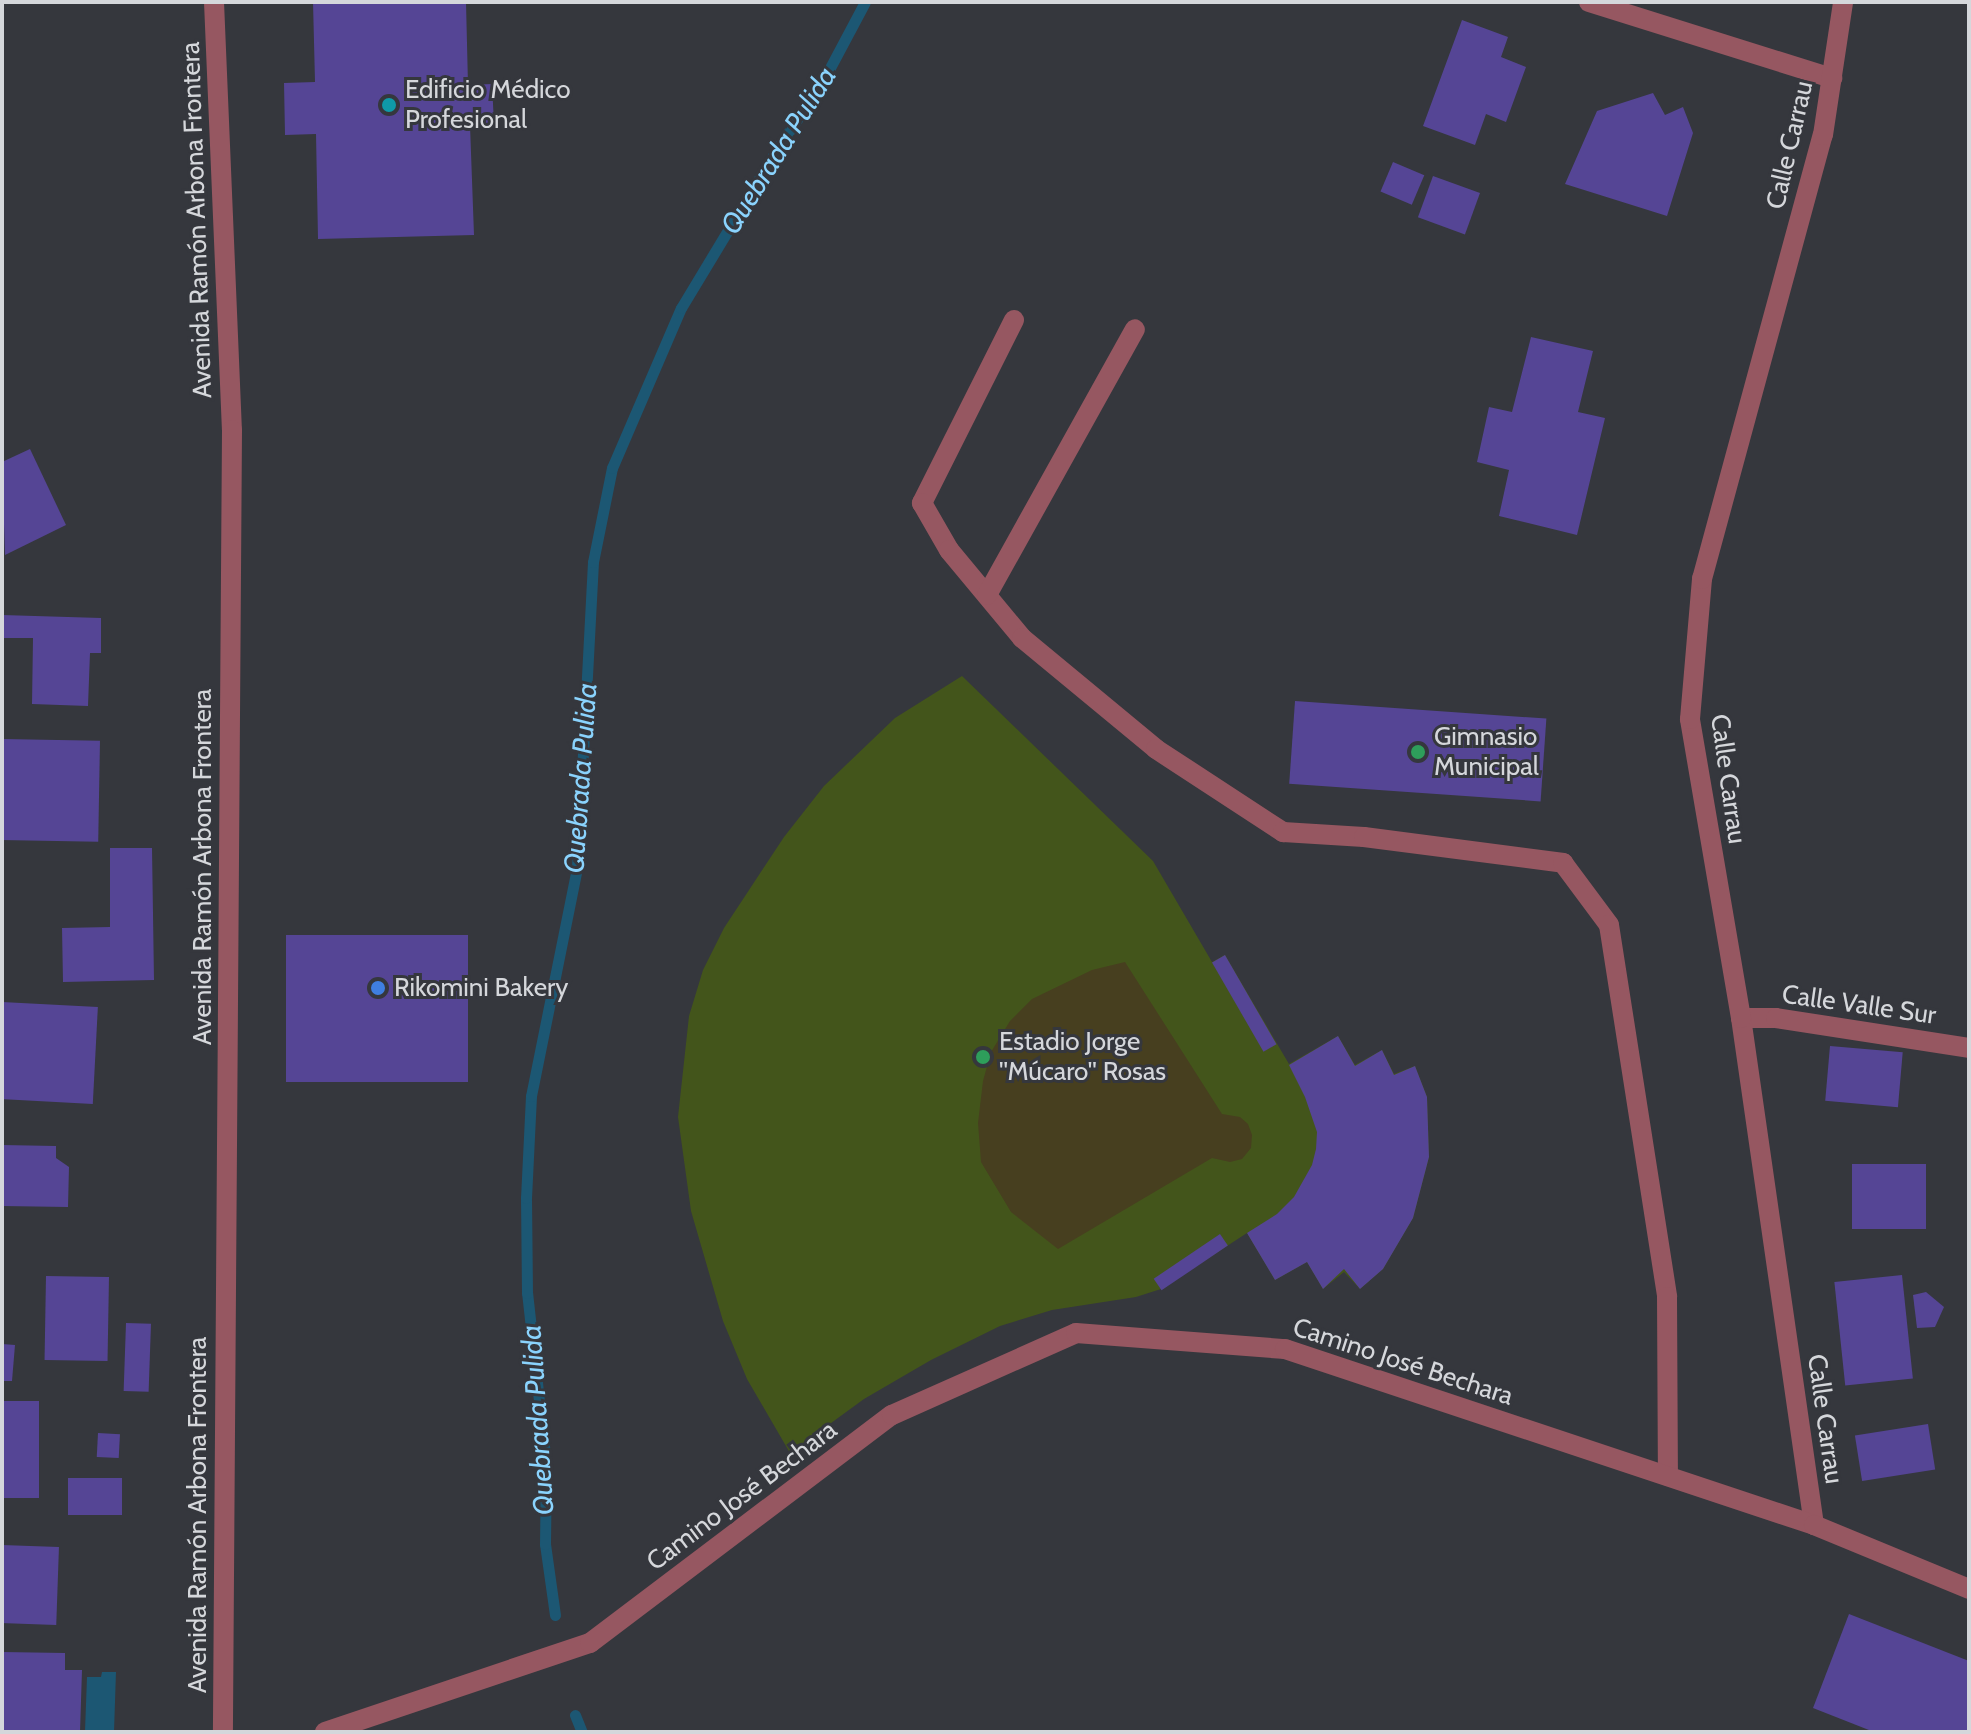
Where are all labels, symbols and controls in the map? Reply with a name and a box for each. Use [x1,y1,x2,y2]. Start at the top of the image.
street label: Avenida Ramón Arbona Frontera [175,41,219,399]
water label: Quebrada Pulida [713,60,843,240]
place label: Edificio Médico Profesional [405,74,570,136]
street label: Calle Carrau [1760,78,1820,212]
marker: Edificio Médico Profesional [380,96,398,114]
water label: Quebrada Pulida [557,682,603,874]
street label: Avenida Ramón Arbona Frontera [187,689,219,1045]
street label: Calle Carrau [1703,712,1753,846]
place label: Gimnasio Municipal [1434,721,1539,782]
marker: Gimnasio Municipal [1409,743,1427,761]
place label: Rikomini Bakery [394,972,568,1004]
marker: Rikomini Bakery [369,979,387,997]
street label: Calle Valle Sur [1780,979,1938,1031]
place label: Estadio Jorge ''Múcaro'' Rosas [999,1026,1166,1088]
marker: Estadio Jorge ''Múcaro'' Rosas [974,1048,992,1066]
street label: Camino José Bechara [1289,1312,1517,1412]
water label: Quebrada Pulida [514,1324,560,1516]
street label: Avenida Ramón Arbona Frontera [182,1337,214,1693]
street label: Calle Carrau [1800,1352,1850,1486]
street label: Camino José Bechara [641,1414,843,1578]

